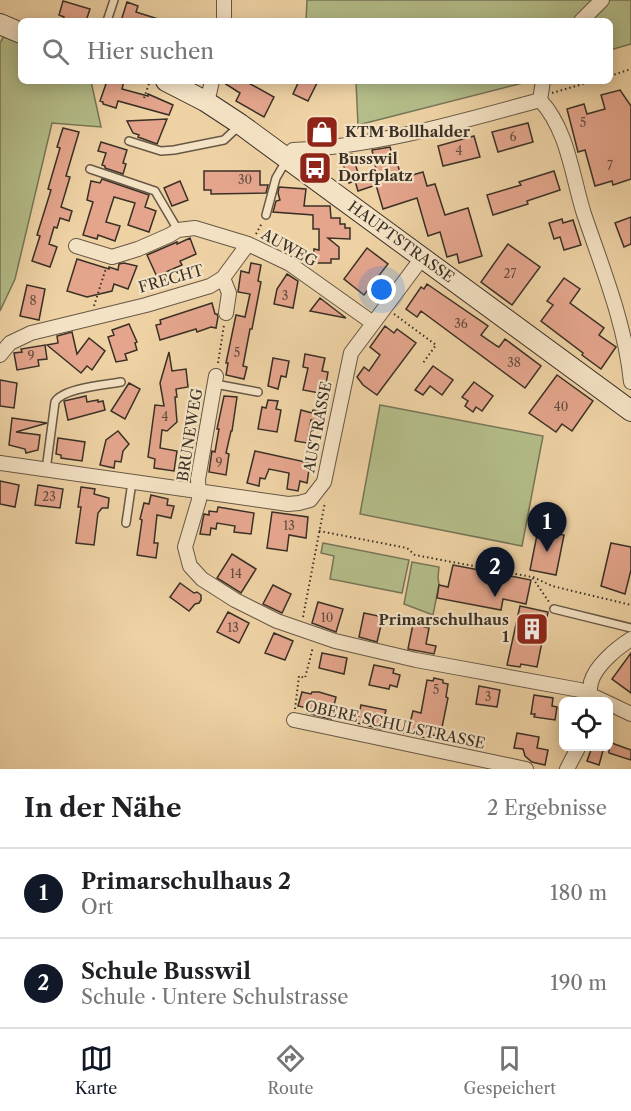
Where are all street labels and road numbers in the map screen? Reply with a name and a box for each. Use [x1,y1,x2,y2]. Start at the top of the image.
street label: HAUPTSTRASSE [344,197,458,287]
street label: AUWEG [257,224,320,271]
street label: FRECHT [136,260,206,297]
street label: AUSTRASSE [299,380,336,475]
street label: BRUNEWEG [173,387,206,483]
street label: OBERE SCHULSTRASSE [303,696,487,753]

